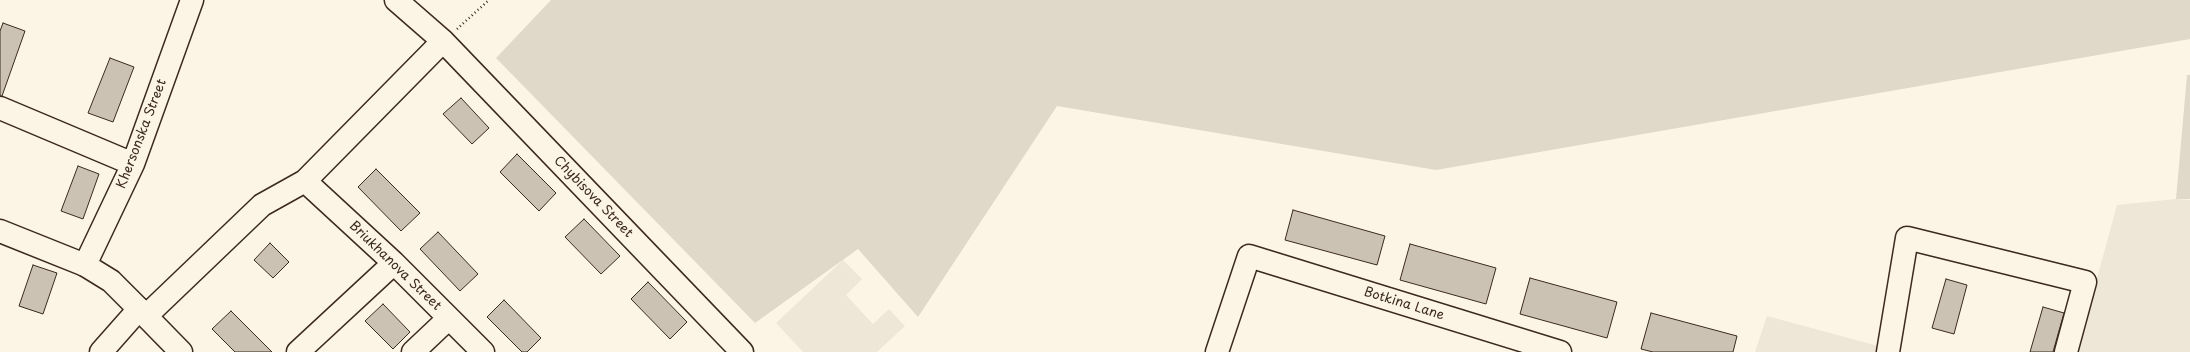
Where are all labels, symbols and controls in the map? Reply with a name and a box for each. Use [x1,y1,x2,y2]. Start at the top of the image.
street label: Khersonska Street [114,77,170,191]
street label: Chybisova Street [550,153,636,241]
street label: Briukhanova Street [346,218,444,314]
street label: Botkina Lane [1362,284,1446,324]

